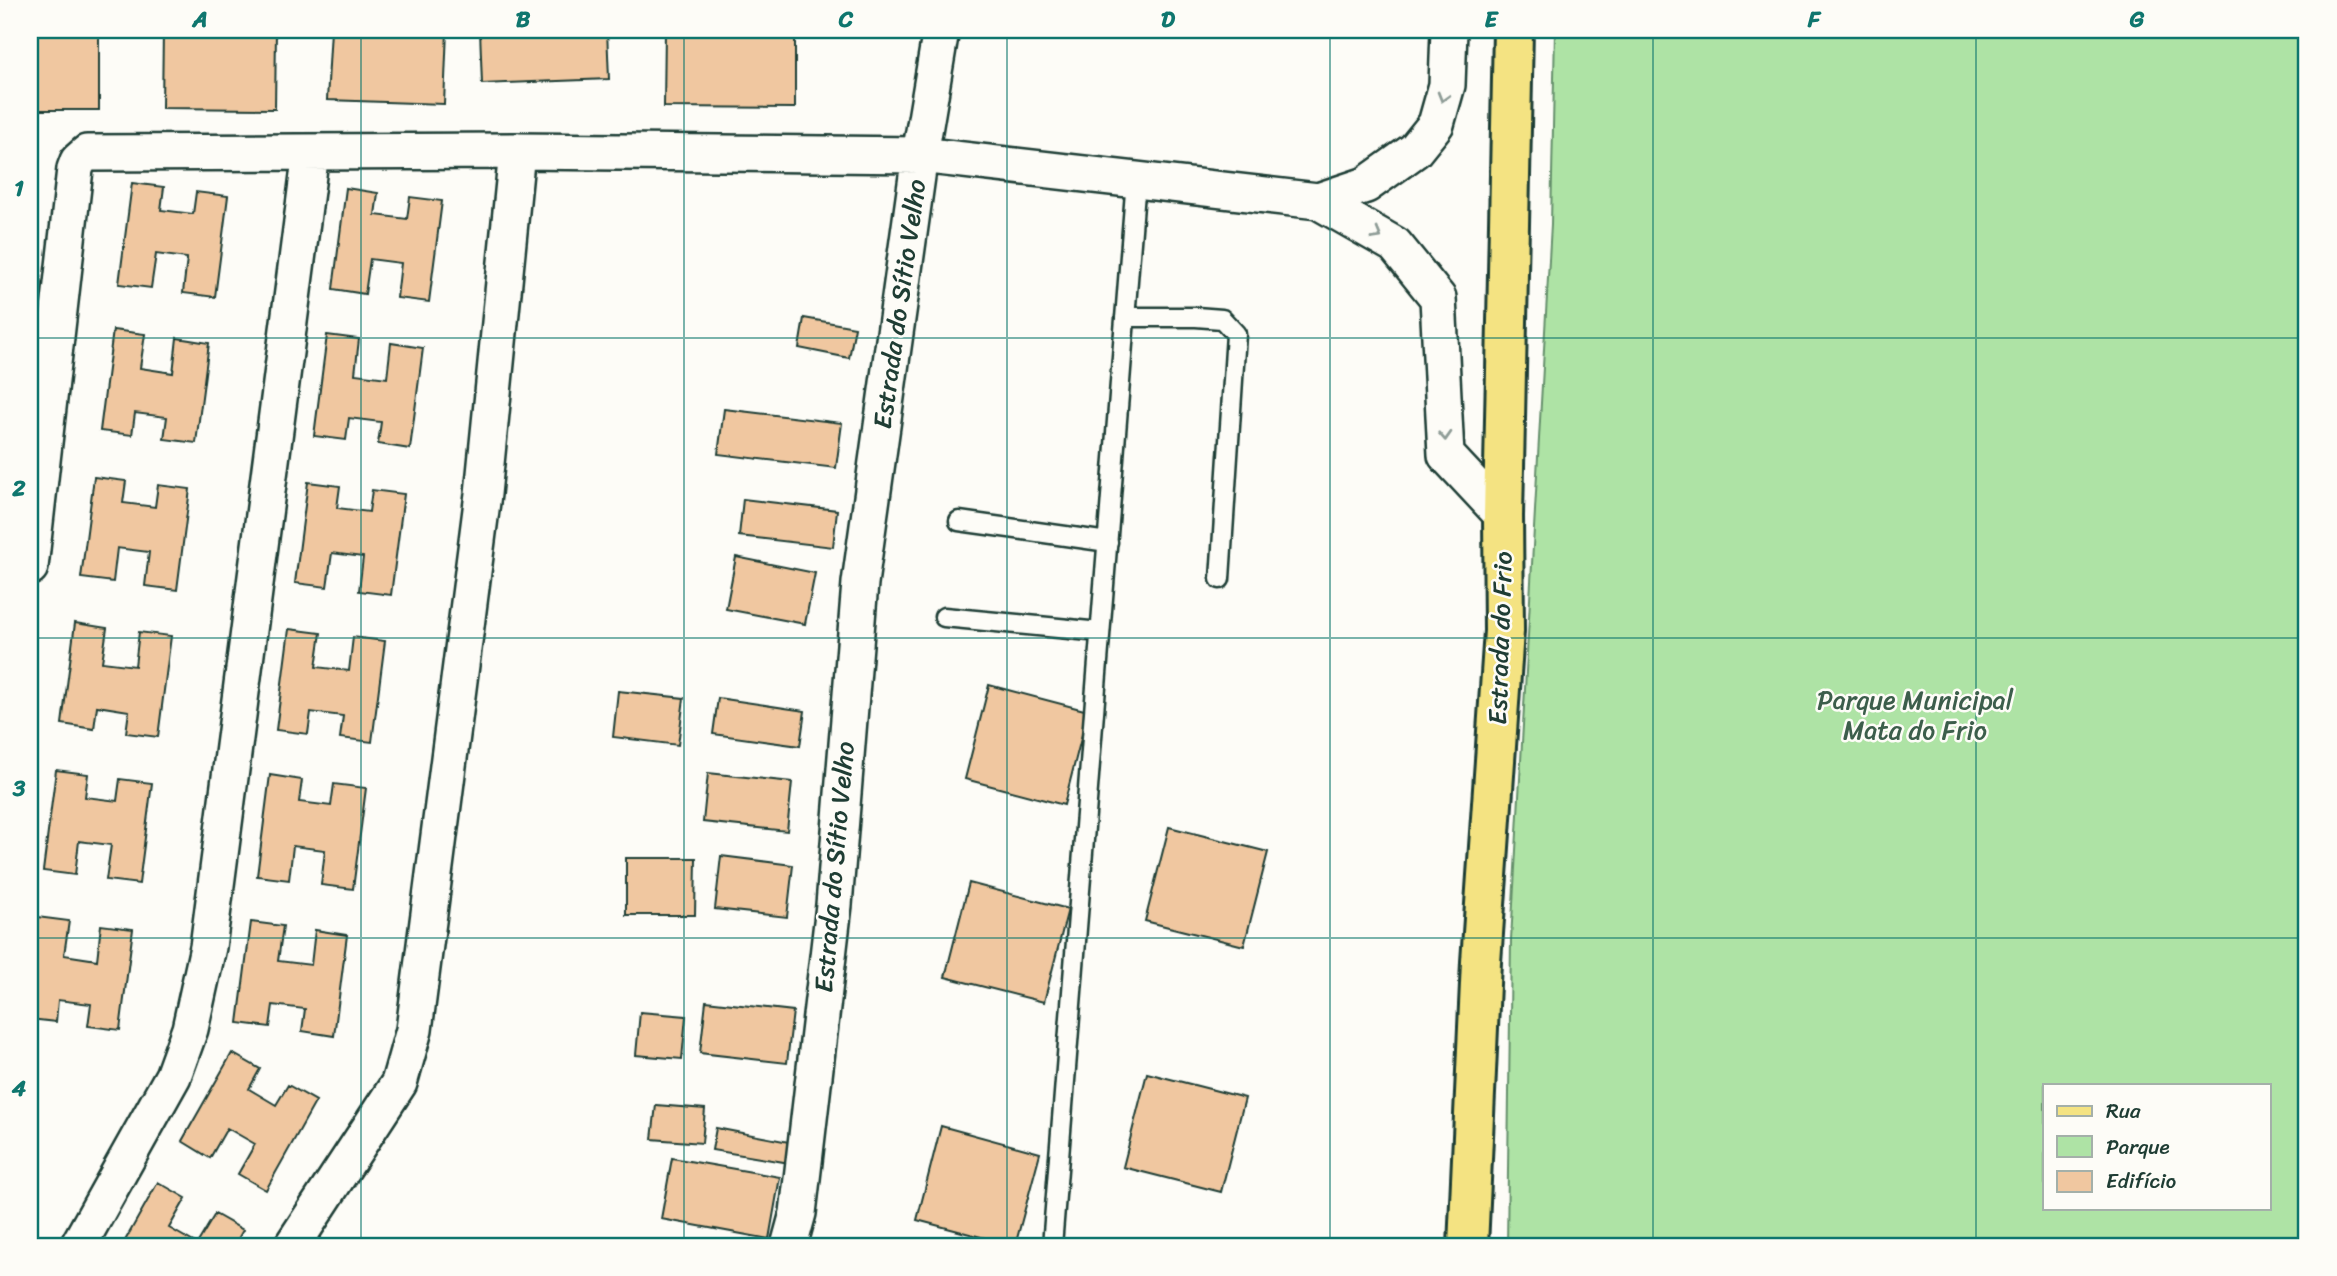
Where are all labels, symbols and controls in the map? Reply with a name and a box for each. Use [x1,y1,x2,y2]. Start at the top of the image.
text: A [191,0,208,40]
text: B [516,0,531,40]
text: C [838,0,854,40]
text: D [1161,0,1176,40]
text: E [1485,0,1500,40]
text: F [1807,0,1822,40]
text: G [2129,0,2145,40]
one-way arrow [1437,91,1452,103]
text: 1 [14,168,24,209]
street label: Estrada do Sítio Velho [859,176,939,432]
one-way arrow [1369,226,1382,239]
one-way arrow [1437,431,1452,442]
text: 2 [11,468,26,509]
street label: Estrada do Frio [1474,550,1526,726]
park label: Parque Municipal Mata do Frio [1817,677,2014,753]
street label: Estrada do Sítio Velho [800,740,868,994]
text: 3 [12,768,26,809]
text: 4 [11,1068,27,1109]
legend [2043,1084,2270,1210]
text: Rua [2106,1092,2141,1130]
text: Parque [2106,1128,2170,1166]
text: Edifício [2106,1162,2176,1200]

